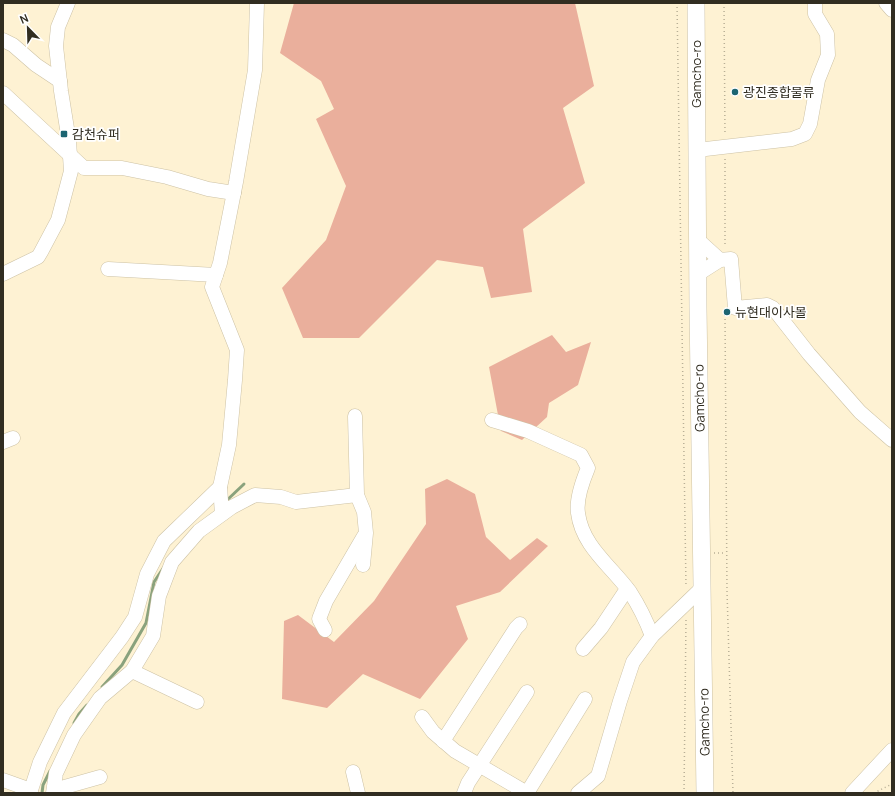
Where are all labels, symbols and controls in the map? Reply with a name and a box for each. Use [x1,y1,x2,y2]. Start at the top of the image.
north arrow [8,8,48,48]
text: N [17,10,31,27]
street label: Gamcho-ro [687,40,705,108]
place label: 광진종합물류 [743,83,815,101]
marker: 광진종합물류 [730,87,740,97]
place label: 감천슈퍼 [72,125,120,143]
marker: 감천슈퍼 [59,129,69,139]
place label: 뉴현대이사몰 [735,303,807,321]
marker: 뉴현대이사몰 [722,307,732,317]
street label: Gamcho-ro [689,364,709,432]
street label: Gamcho-ro [694,688,714,756]

